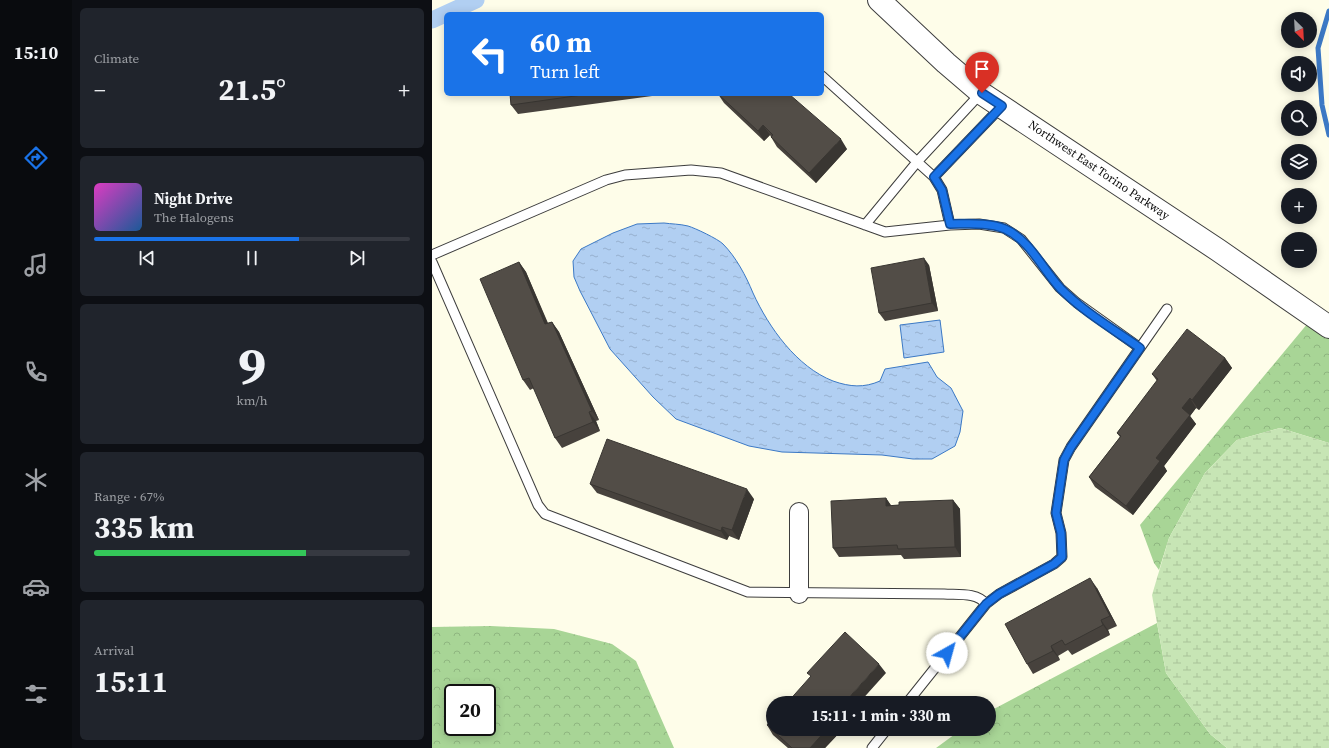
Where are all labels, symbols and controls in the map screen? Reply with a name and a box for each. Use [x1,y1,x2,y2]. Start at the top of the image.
north arrow [1281,12,1317,48]
map controls [1281,12,1317,268]
text: 60 m [530,23,592,61]
icon: left [464,28,516,80]
text: 15:10 [14,40,58,65]
text: Climate [94,50,139,67]
pin [965,52,999,93]
button: sound [1281,56,1317,92]
icon: arrive [971,58,993,80]
text: Turn left [530,59,600,84]
text: 21.5° [218,69,286,110]
text: − [94,75,106,105]
text: + [398,75,410,105]
button: search [1281,100,1317,136]
street label: Northwest East Torino Parkway [1025,117,1174,224]
icon: directions [22,144,50,172]
button: layers [1281,144,1317,180]
text: Night Drive [154,188,233,209]
button: + [1281,188,1317,224]
text: The Halogens [154,209,234,226]
button: − [1281,232,1317,268]
icon: previous [136,247,158,269]
icon: pause [241,247,263,269]
icon: next [346,247,368,269]
icon: music [22,251,50,279]
text: 9 [238,330,266,401]
icon: phone [22,358,50,386]
text: km/h [237,392,267,409]
icon: climate [22,466,50,494]
text: Range · 67% [94,488,165,505]
text: 335 km [94,507,194,548]
icon: car [22,573,50,601]
position arrow [926,632,968,674]
text: Arrival [94,642,134,659]
text: 15:11 [94,661,168,702]
icon: filters [22,680,50,708]
speed limit sign: 20 [444,684,496,736]
text: 15:11 · 1 min · 330 m [812,705,951,726]

